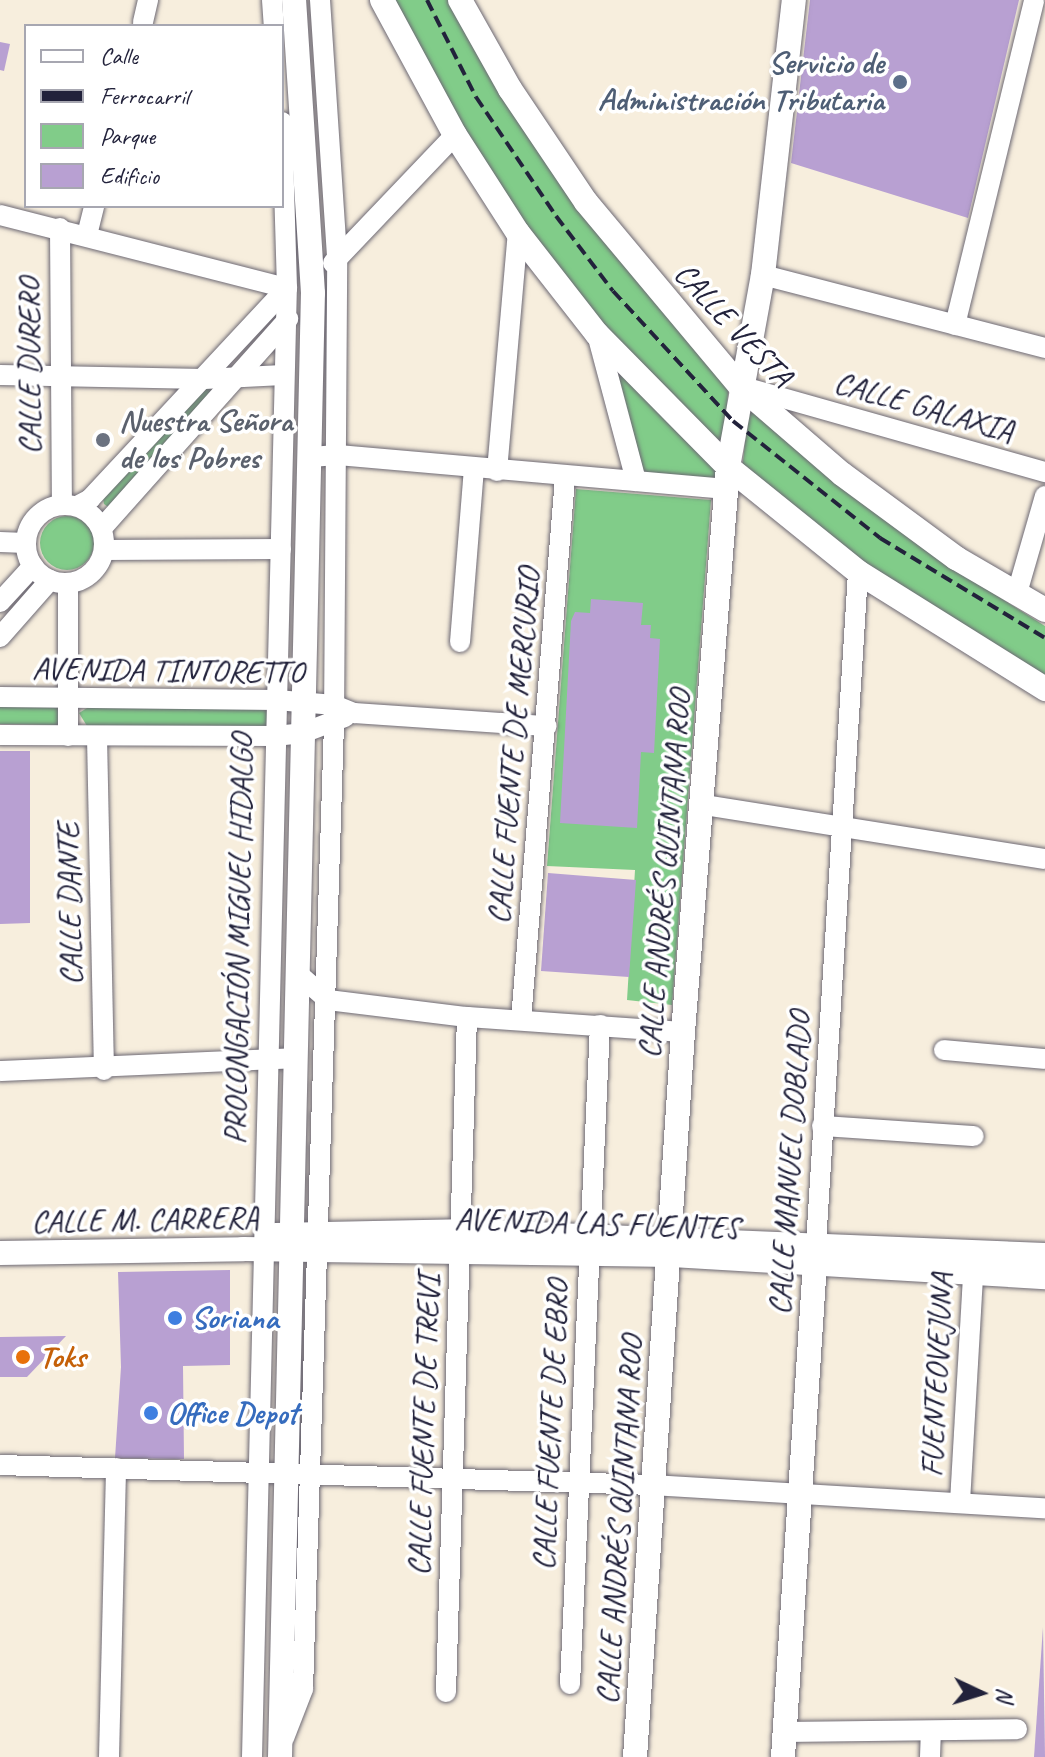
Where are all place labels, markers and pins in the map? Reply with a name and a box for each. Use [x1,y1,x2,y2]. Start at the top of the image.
place label: Servicio de Administración Tributaria [598,45,884,120]
marker: Servicio de Administración Tributaria [891,73,909,91]
place label: Nuestra Señora de los Pobres [119,403,292,478]
marker: Nuestra Señora de los Pobres [94,431,112,449]
place label: Soriana [191,1299,278,1337]
marker: Soriana [166,1309,184,1327]
place label: Toks [39,1338,86,1376]
marker: Toks [14,1348,32,1366]
place label: Office Depot [167,1394,298,1432]
marker: Office Depot [142,1404,160,1422]

